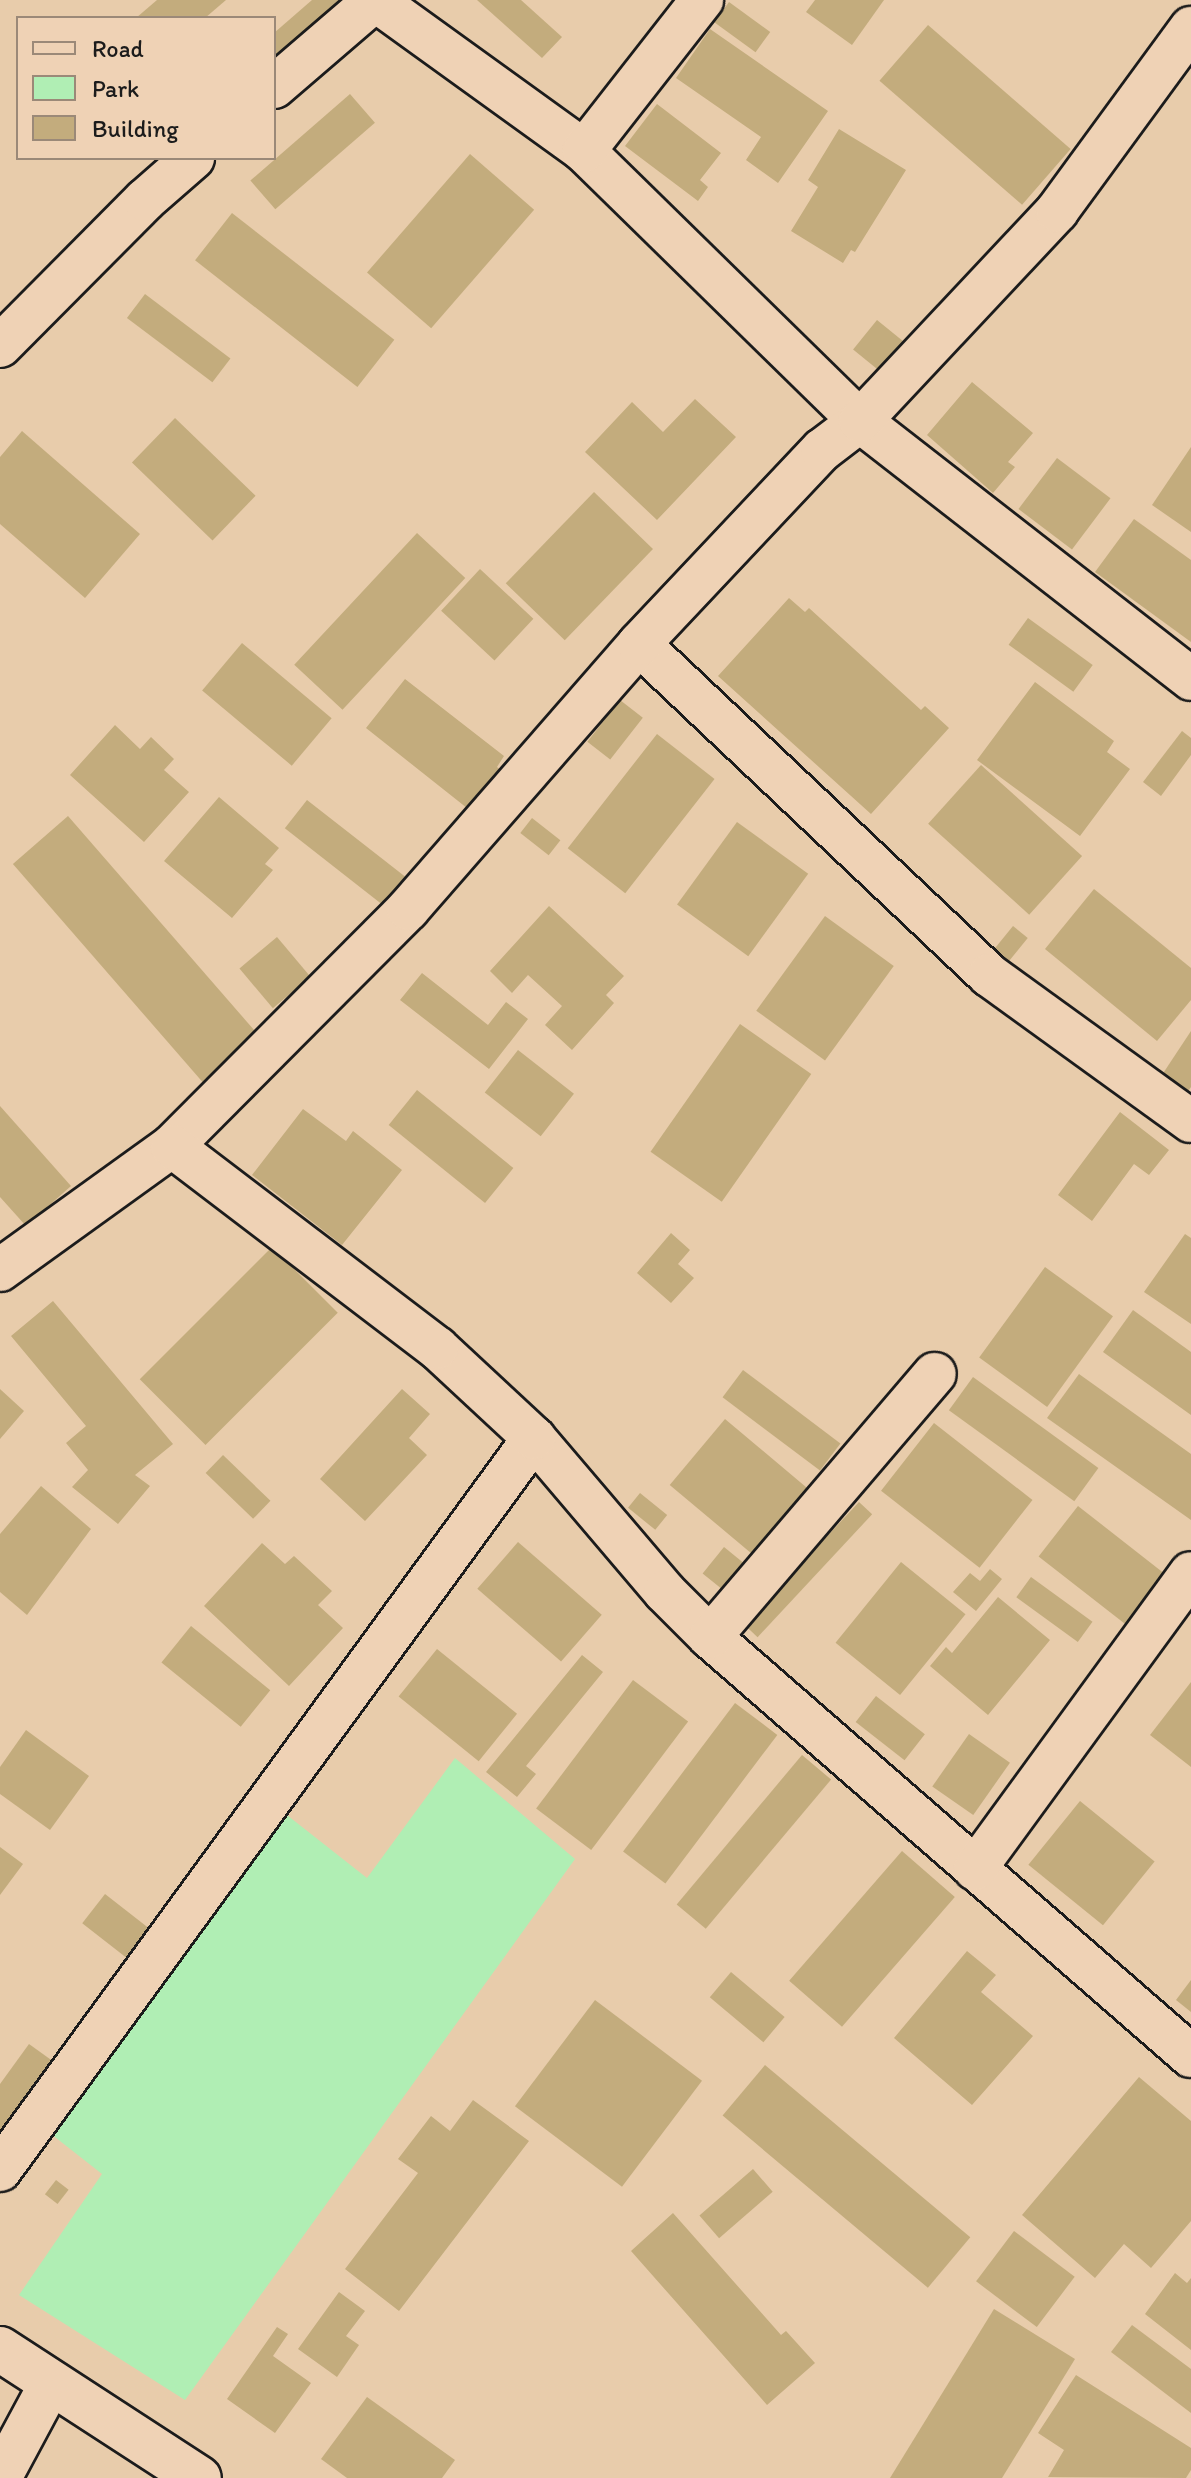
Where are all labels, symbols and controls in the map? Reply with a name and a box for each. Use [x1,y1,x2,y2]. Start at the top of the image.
legend [16,16,276,160]
text: Road [92,34,144,63]
text: Park [92,74,139,103]
text: Building [92,114,179,143]

